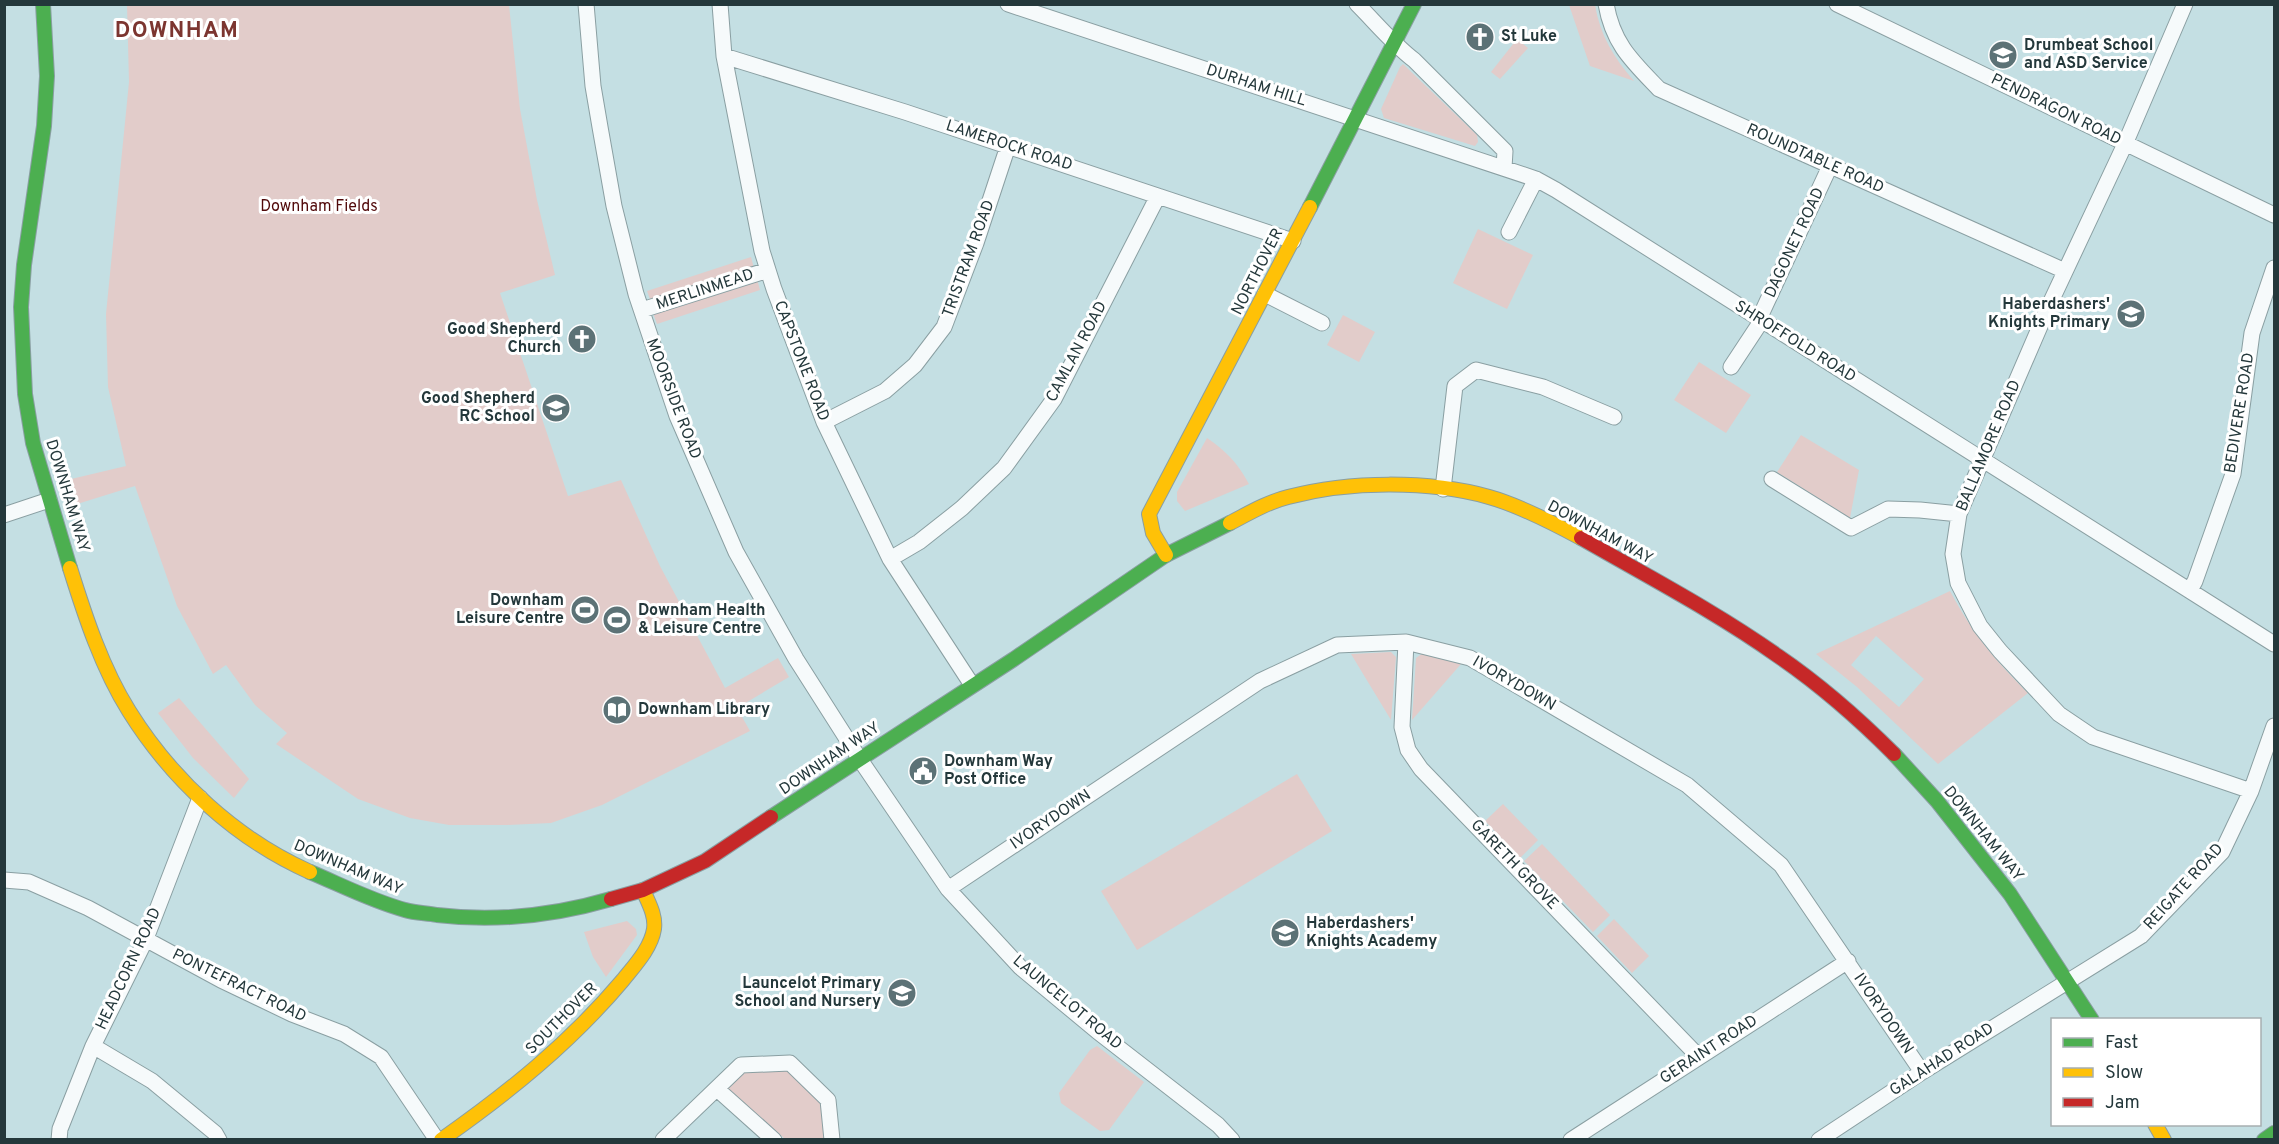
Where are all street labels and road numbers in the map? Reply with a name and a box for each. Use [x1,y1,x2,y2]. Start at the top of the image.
street label: DURHAM HILL [1203,60,1309,112]
street label: PENDRAGON ROAD [1987,70,2125,150]
street label: LAMEROCK ROAD [943,116,1075,176]
street label: ROUNDTABLE ROAD [1743,120,1887,198]
street label: DAGONET ROAD [1761,185,1829,301]
street label: TRISTRAM ROAD [938,198,1000,320]
street label: NORTHOVER [1228,225,1288,319]
street label: MERLINMEAD [654,265,756,315]
street label: SHROFFOLD ROAD [1731,297,1859,387]
street label: CAPSTONE ROAD [769,298,833,424]
street label: CAMLAN ROAD [1042,298,1112,406]
street label: MOORSIDE ROAD [641,336,705,462]
street label: BEDIVERE ROAD [2221,351,2259,475]
street label: BALLAMORE ROAD [1952,377,2026,515]
street label: DOWNHAM WAY [40,437,94,555]
street label: DOWNHAM WAY [1544,497,1656,569]
street label: IVORYDOWN [1469,652,1559,716]
street label: DOWNHAM WAY [776,718,884,800]
street label: DOWNHAM WAY [1938,782,2028,886]
street label: IVORYDOWN [1007,786,1095,854]
street label: GARETH GROVE [1466,816,1562,914]
street label: DOWNHAM WAY [290,836,406,900]
street label: REIGATE ROAD [2140,839,2228,935]
street label: HEADCORN ROAD [92,905,166,1033]
street label: PONTEFRACT ROAD [169,945,309,1027]
street label: LAUNCELOT ROAD [1008,951,1126,1055]
street label: IVORYDOWN [1849,970,1917,1058]
street label: SOUTHOVER [522,979,602,1059]
street label: GERAINT ROAD [1656,1011,1762,1089]
street label: GALAHAD ROAD [1886,1019,1998,1101]

